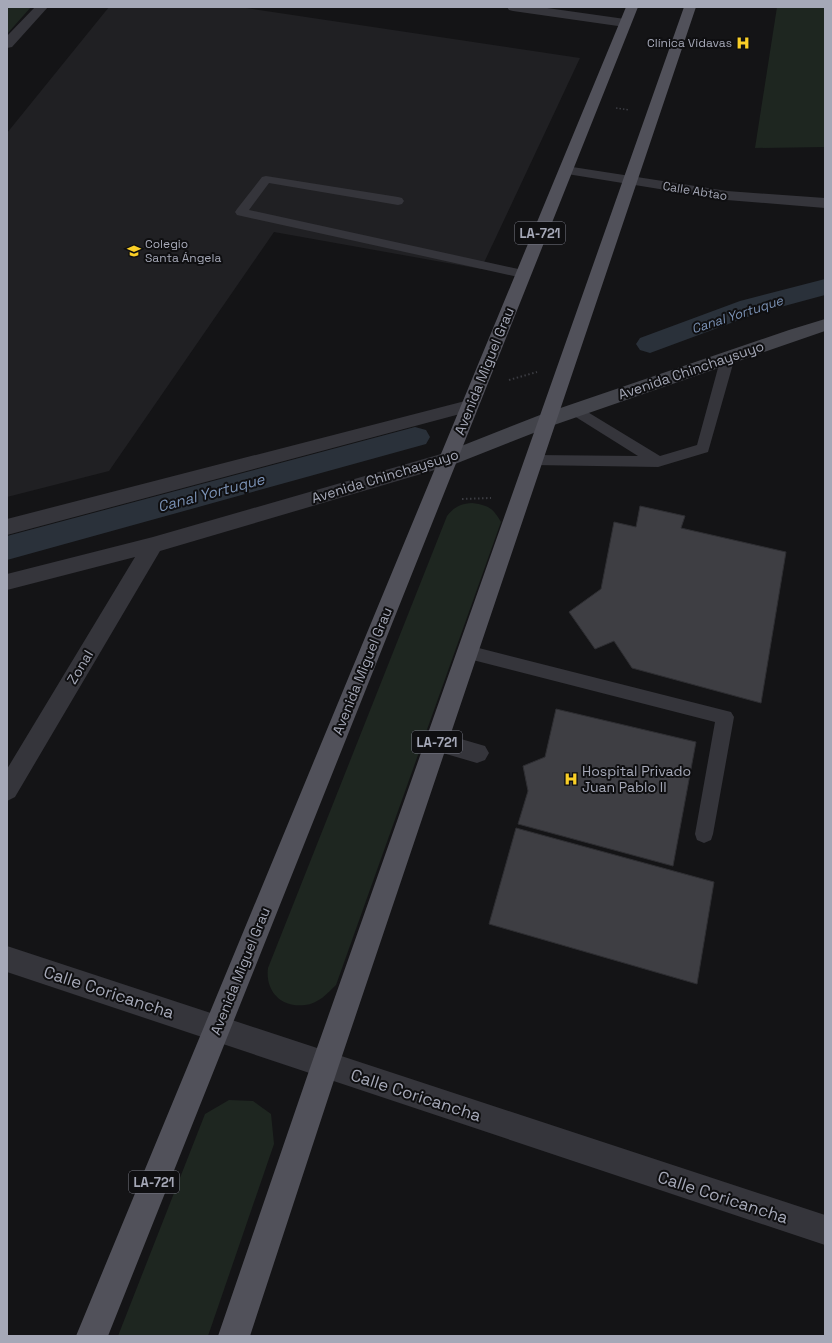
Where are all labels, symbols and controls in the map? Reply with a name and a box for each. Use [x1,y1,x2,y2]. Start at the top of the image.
place label: Clínica Vidavas [647,35,732,51]
hospital icon: Clínica Vidavas [735,35,751,51]
street label: Calle Abtao [662,178,728,204]
road number: LA-721 [515,222,565,244]
place label: Colegio Santa Ángela [145,236,221,266]
school or university icon: Colegio Santa Ángela [126,243,142,259]
water label: Canal Yortuque [689,291,786,337]
street label: Avenida Miguel Grau [450,305,518,437]
street label: Avenida Chinchaysuyo [616,337,766,403]
street label: Avenida Chinchaysuyo [309,445,461,507]
water label: Canal Yortuque [155,469,268,516]
street label: Avenida Miguel Grau [328,605,396,737]
street label: Zonal [63,647,97,687]
road number: LA-721 [412,731,462,753]
place label: Hospital Privado Juan Pablo II [582,762,691,796]
hospital icon: Hospital Privado Juan Pablo II [563,771,579,787]
street label: Avenida Miguel Grau [206,905,274,1037]
street label: Calle Coricancha [41,960,177,1024]
street label: Calle Coricancha [348,1063,484,1127]
street label: Calle Coricancha [655,1165,791,1229]
road number: LA-721 [129,1171,179,1193]

